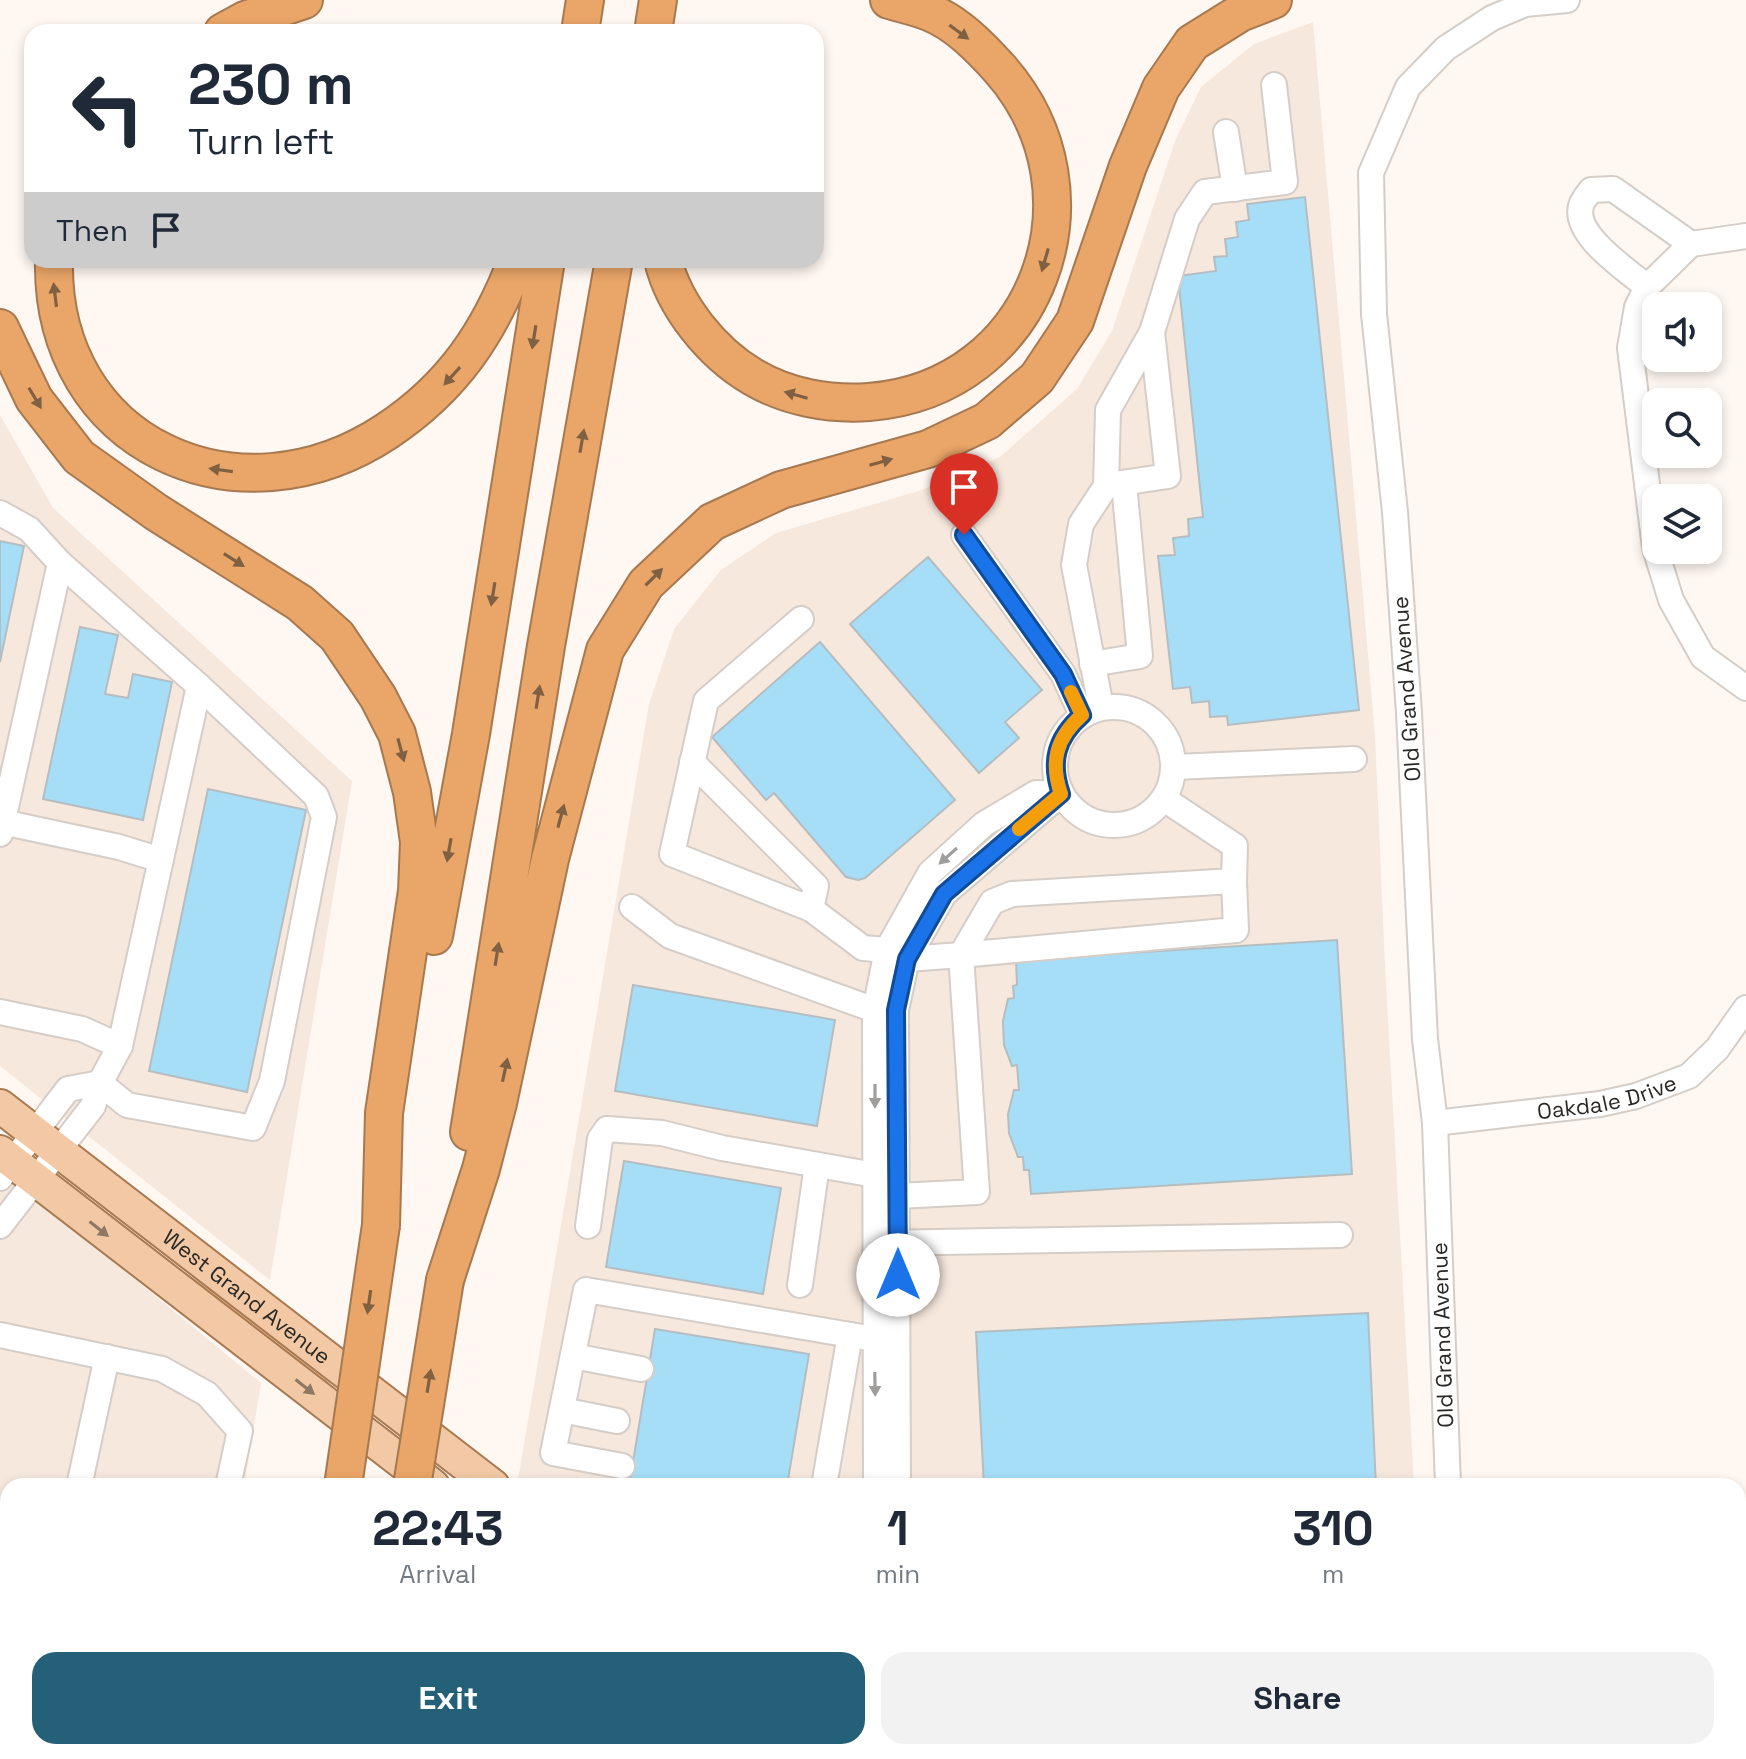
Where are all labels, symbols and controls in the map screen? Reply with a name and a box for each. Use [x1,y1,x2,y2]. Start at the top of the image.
one-way arrow [949,23,970,39]
text: 230 m [188,49,354,120]
icon: left [56,56,160,160]
text: Turn left [188,119,335,165]
icon: arrive [144,208,188,252]
text: Then [56,211,128,250]
one-way arrow [1038,248,1051,272]
one-way arrow [48,282,61,307]
map controls [1642,292,1722,564]
button: sound [1642,292,1722,372]
one-way arrow [527,325,540,350]
one-way arrow [443,366,461,385]
one-way arrow [27,387,41,409]
one-way arrow [784,388,808,401]
button: search [1642,388,1722,468]
one-way arrow [577,428,589,453]
pin [930,453,998,535]
one-way arrow [870,455,894,468]
one-way arrow [208,463,233,476]
icon: arrive [942,465,986,509]
button: layers [1642,484,1722,564]
one-way arrow [222,552,245,567]
one-way arrow [644,568,663,587]
one-way arrow [486,582,499,607]
street label: Old Grand Avenue [1386,595,1426,783]
one-way arrow [532,684,545,709]
one-way arrow [395,738,408,762]
one-way arrow [555,804,568,828]
one-way arrow [443,838,455,863]
one-way arrow [939,847,958,865]
one-way arrow [492,941,504,966]
one-way arrow [499,1057,512,1082]
street label: Oakdale Drive [1536,1068,1680,1125]
one-way arrow [869,1084,881,1109]
one-way arrow [89,1220,109,1236]
street label: West Grand Avenue [157,1223,337,1370]
position arrow [856,1233,940,1317]
street label: Old Grand Avenue [1425,1242,1459,1428]
one-way arrow [363,1290,375,1315]
one-way arrow [423,1369,436,1394]
one-way arrow [869,1372,881,1397]
one-way arrow [295,1379,315,1395]
text: 22:43 [372,1498,503,1559]
text: 1 [887,1498,909,1559]
text: 310 [1293,1498,1374,1559]
text: Arrival [399,1557,476,1591]
text: min [876,1557,920,1591]
text: m [1322,1557,1344,1591]
button: Exit [32,1652,865,1744]
button: Share [881,1652,1714,1744]

